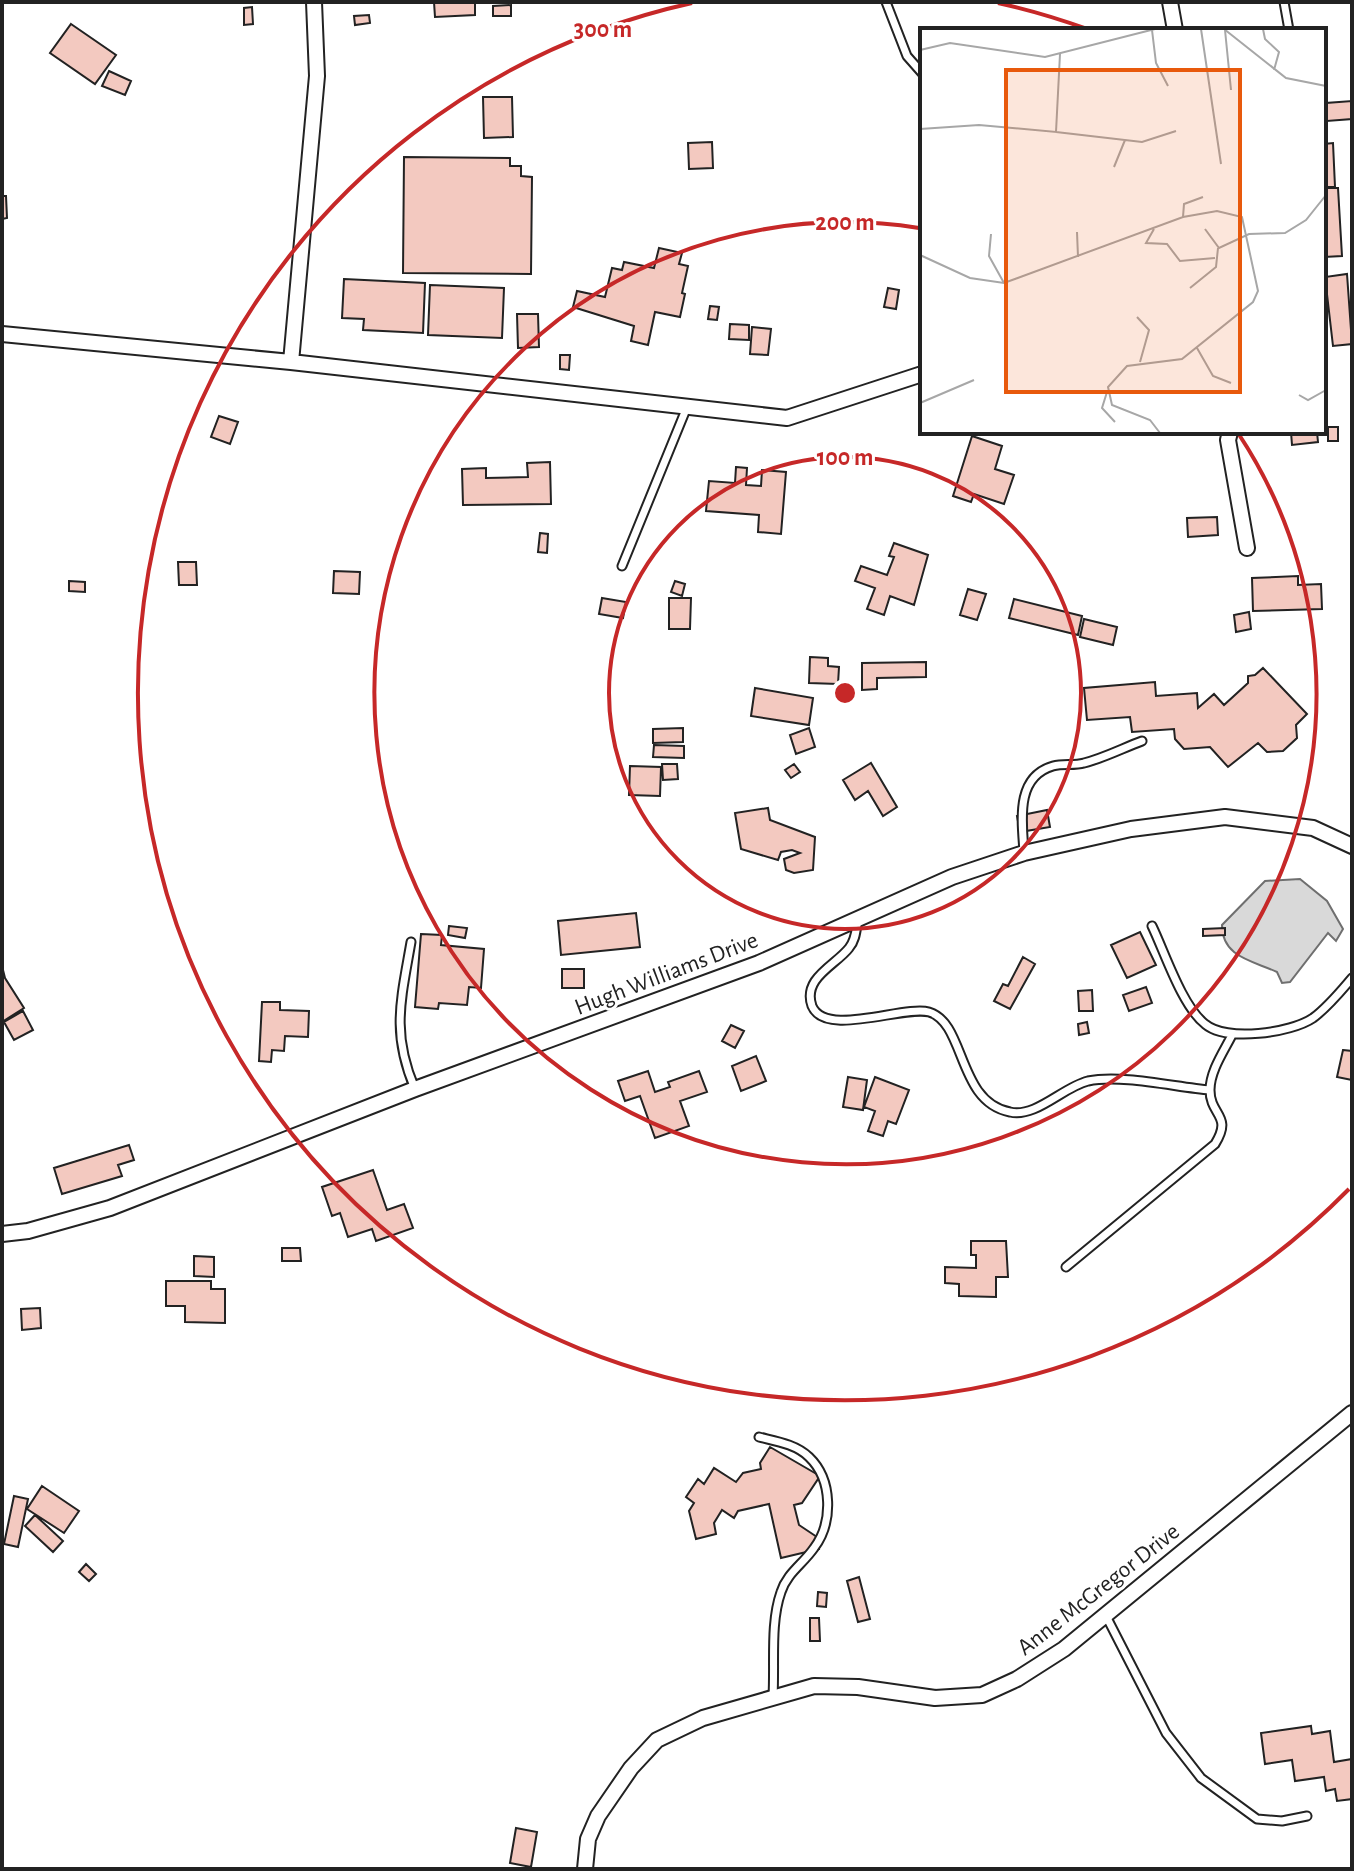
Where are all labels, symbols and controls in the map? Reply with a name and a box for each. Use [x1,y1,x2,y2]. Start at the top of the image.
text: 300 m [574,18,632,42]
inset map [920,28,1326,434]
text: 200 m [815,211,875,235]
text: 100 m [817,446,873,470]
centre of rings [831,679,859,707]
street label: Hugh Williams Drive [571,928,761,1020]
street label: Anne McGregor Drive [1013,1519,1184,1660]

